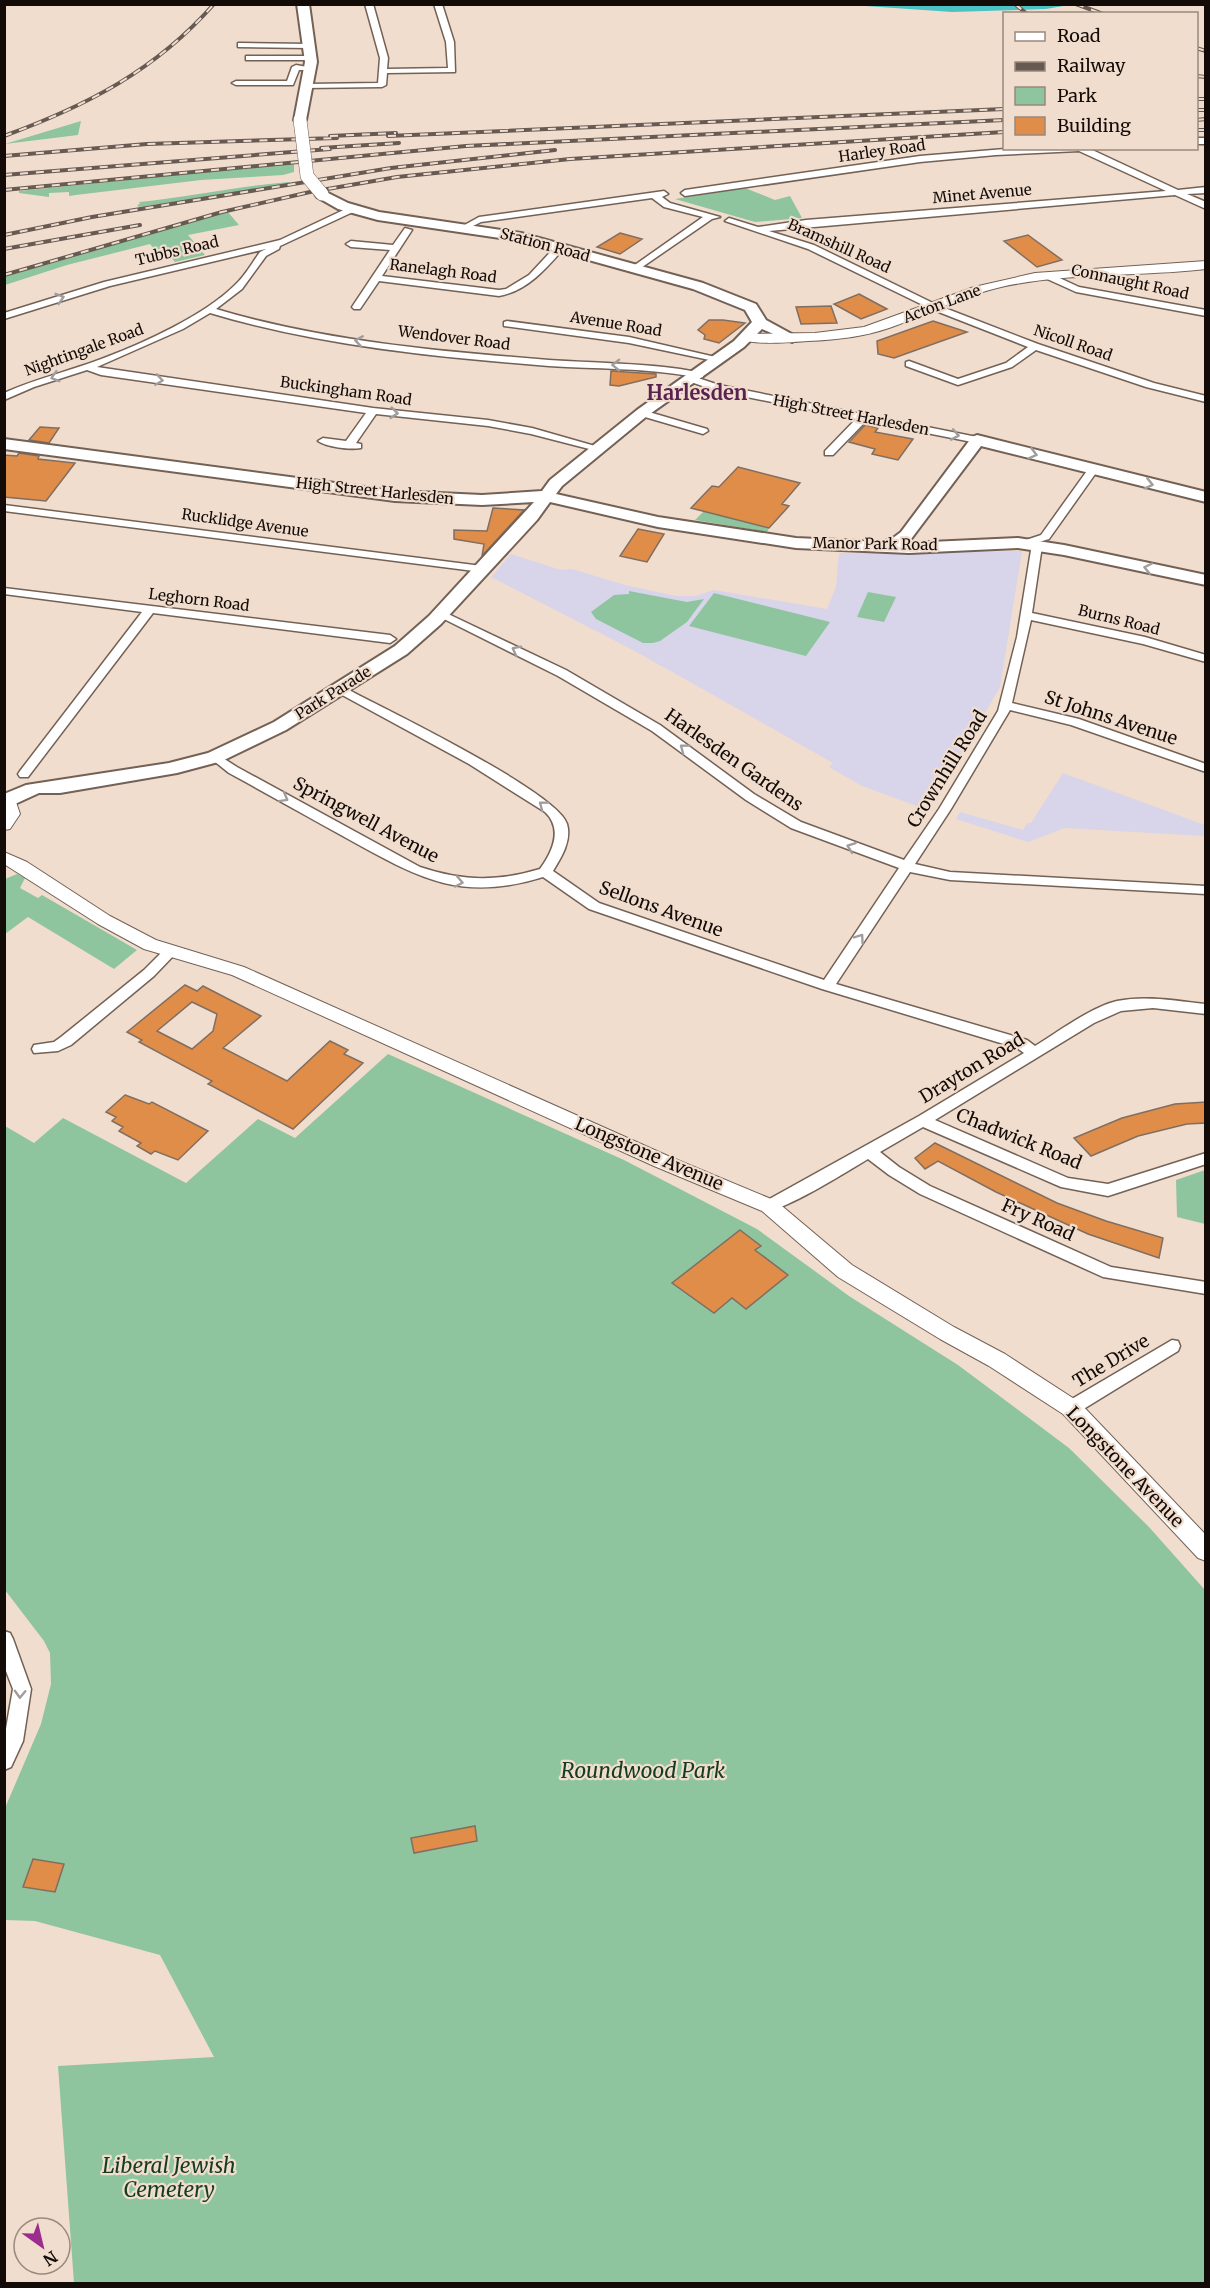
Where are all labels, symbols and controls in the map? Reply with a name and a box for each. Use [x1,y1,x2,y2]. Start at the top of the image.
legend [1003,12,1198,150]
text: Road [1057,24,1101,47]
text: Railway [1057,54,1126,77]
text: Park [1057,84,1098,107]
text: Building [1057,114,1131,137]
street label: Harley Road [837,135,927,166]
street label: Minet Avenue [932,180,1033,207]
street label: Bramshill Road [785,214,894,277]
street label: Station Road [498,223,592,266]
street label: Tubbs Road [133,232,220,269]
street label: Ranelagh Road [388,255,498,286]
street label: Connaught Road [1070,260,1191,303]
street label: Acton Lane [899,280,983,327]
one-way arrow [54,292,65,305]
street label: Avenue Road [568,307,663,340]
street label: Nightingale Road [22,319,146,380]
street label: Nicoll Road [1031,320,1115,365]
street label: Wendover Road [396,321,511,354]
one-way arrow [354,335,364,348]
one-way arrow [611,359,620,372]
one-way arrow [50,370,61,383]
street label: Buckingham Road [279,372,413,409]
one-way arrow [155,373,164,386]
district label: Harlesden [647,380,748,405]
street label: High Street Harlesden [771,390,931,439]
one-way arrow [389,406,398,419]
one-way arrow [949,428,959,441]
one-way arrow [1028,447,1038,459]
street label: High Street Harlesden [295,473,455,508]
one-way arrow [1144,476,1154,489]
street label: Rucklidge Avenue [180,504,310,541]
street label: Manor Park Road [812,533,938,554]
one-way arrow [1144,562,1154,575]
street label: Leghorn Road [148,584,251,615]
street label: Burns Road [1076,600,1162,639]
one-way arrow [511,646,522,657]
street label: Park Parade [291,662,374,723]
street label: St Johns Avenue [1042,685,1181,750]
street label: Harlesden Gardens [661,703,808,816]
street label: Crownhill Road [901,706,992,832]
one-way arrow [679,745,690,756]
street label: Springwell Avenue [289,771,443,868]
one-way arrow [278,791,289,802]
one-way arrow [538,801,549,812]
one-way arrow [846,841,857,854]
one-way arrow [454,875,464,888]
street label: Sellons Avenue [596,875,726,942]
one-way arrow [853,934,864,945]
street label: Drayton Road [915,1027,1029,1108]
street label: Chadwick Road [953,1103,1086,1174]
street label: Longstone Avenue [571,1112,727,1195]
street label: Fry Road [998,1193,1078,1246]
street label: The Drive [1068,1329,1153,1392]
street label: Longstone Avenue [1062,1401,1189,1532]
one-way arrow [14,1690,26,1699]
park label: Roundwood Park [561,1757,726,1784]
park label: Liberal Jewish Cemetery [102,2152,236,2203]
north arrow [12,2216,72,2276]
text: N [39,2247,61,2270]

